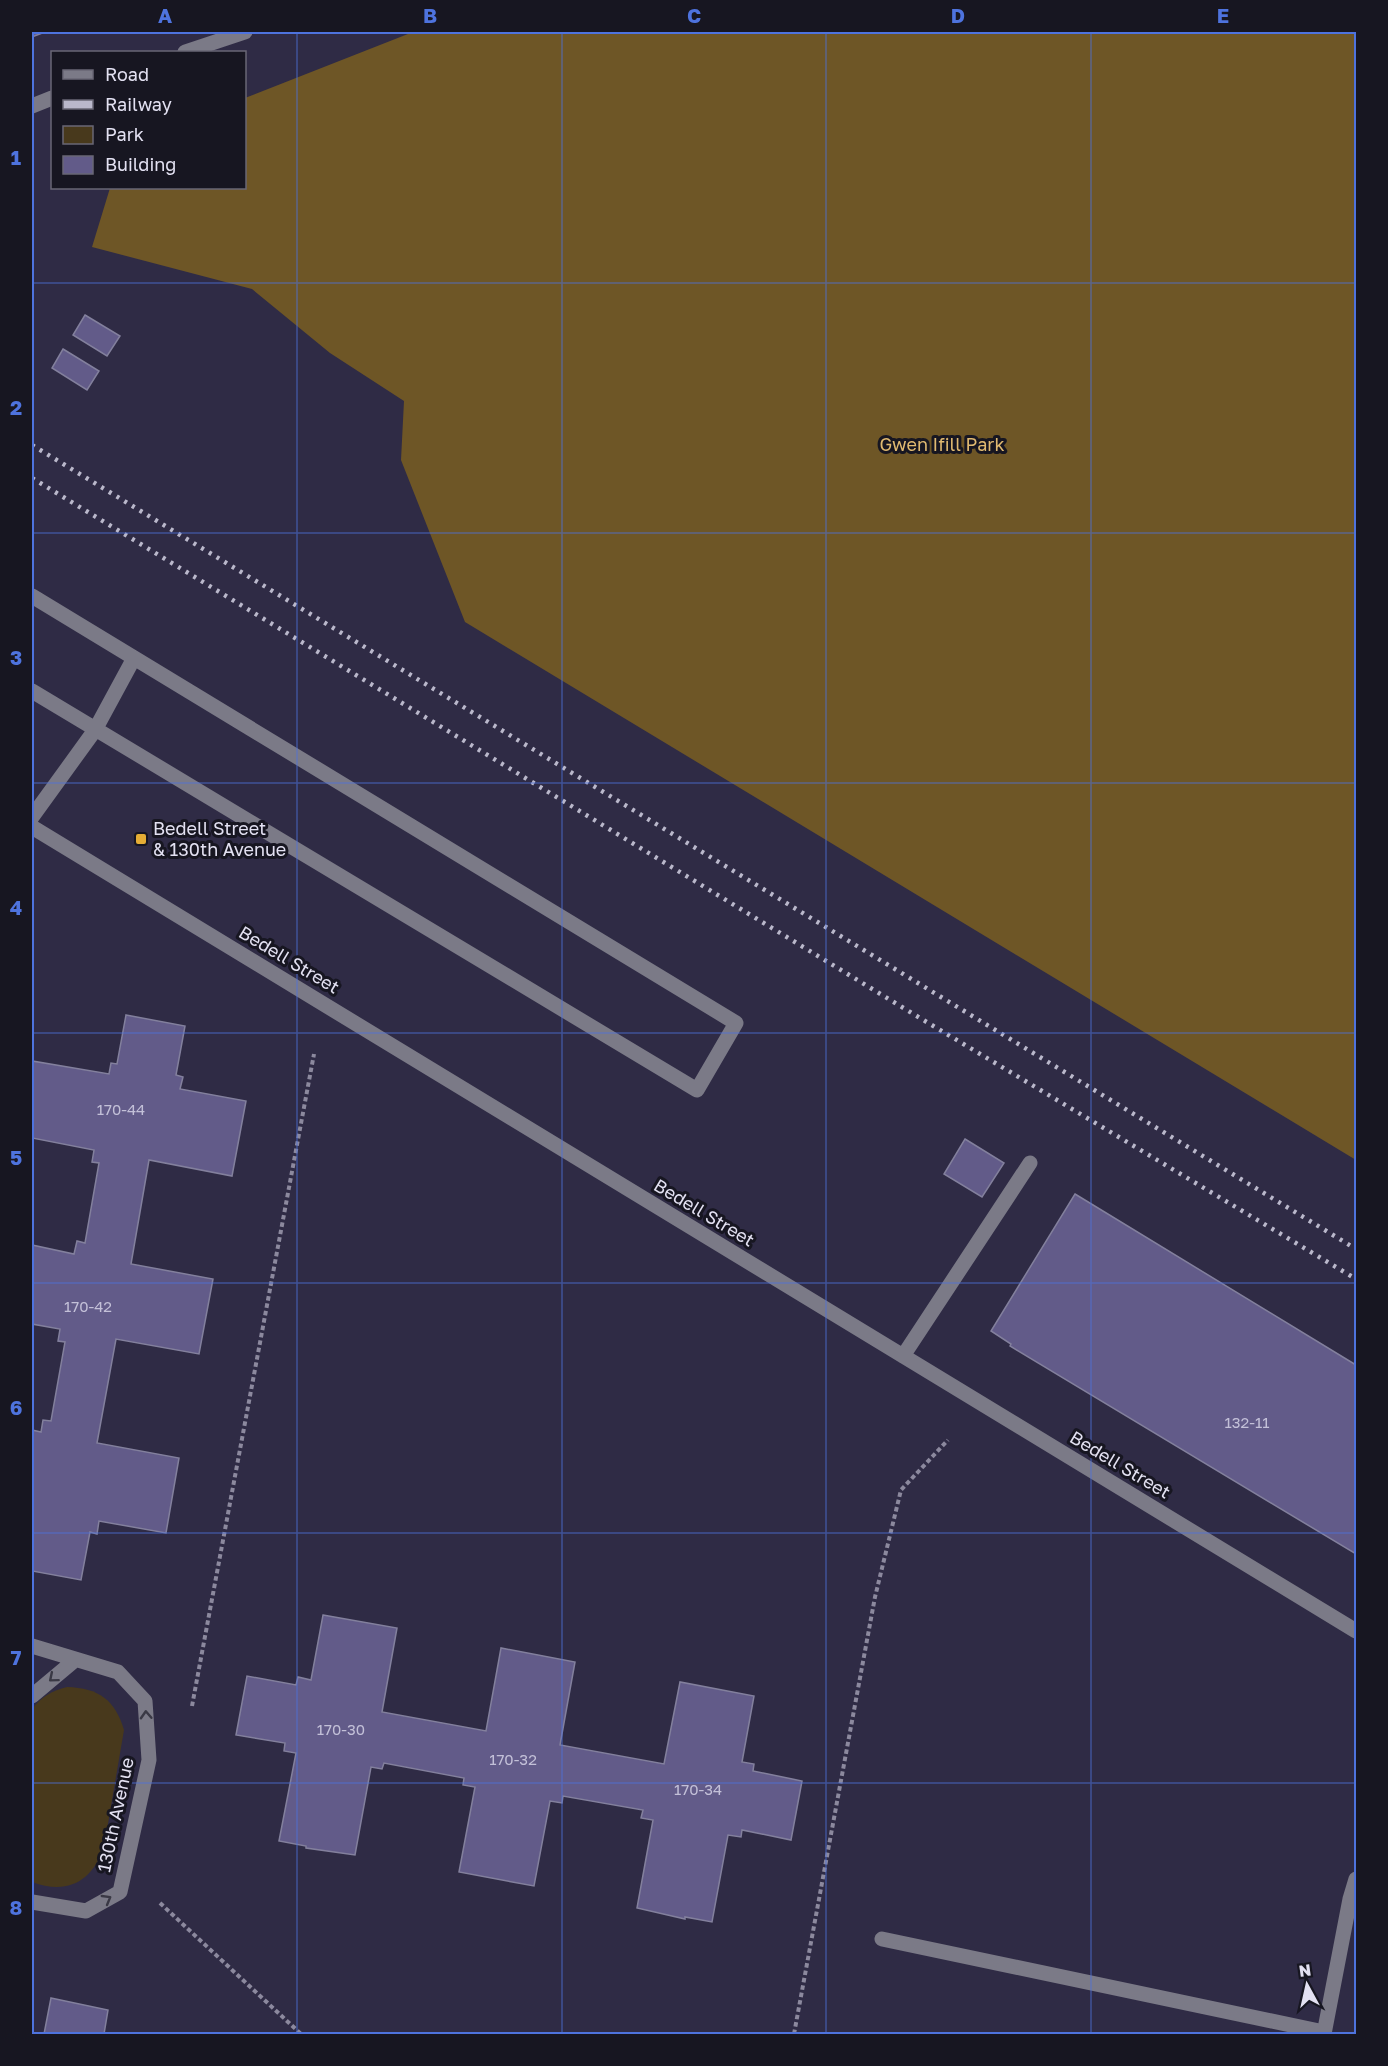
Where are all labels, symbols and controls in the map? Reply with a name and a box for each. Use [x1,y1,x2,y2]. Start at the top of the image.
text: A [158,3,172,27]
text: B [423,3,437,27]
text: C [687,3,701,27]
text: D [951,3,965,27]
text: E [1217,3,1229,27]
legend [51,51,246,189]
text: Road [105,63,149,85]
text: Railway [105,93,172,115]
text: Park [105,123,144,145]
text: 1 [11,145,21,169]
text: Building [105,153,176,175]
text: 2 [10,395,22,419]
park label: Gwen Ifill Park [879,433,1005,455]
text: 3 [10,645,22,669]
place label: Bedell Street & 130th Avenue [153,817,286,860]
marker: Bedell Street & 130th Avenue [134,832,148,846]
text: 4 [10,895,22,919]
street label: Bedell Street [235,921,344,998]
house number: 170-44 [97,1100,145,1118]
text: 5 [10,1145,22,1169]
street label: Bedell Street [650,1174,759,1251]
house number: 170-42 [64,1297,112,1315]
text: 6 [10,1395,22,1419]
house number: 132-11 [1224,1413,1270,1431]
street label: Bedell Street [1066,1426,1175,1503]
text: 7 [11,1645,22,1669]
one-way arrow [49,1671,60,1682]
one-way arrow [140,1710,153,1719]
house number: 170-30 [317,1720,365,1738]
house number: 170-32 [489,1750,537,1768]
street label: 130th Avenue [92,1755,138,1874]
house number: 170-34 [674,1780,722,1798]
text: 8 [10,1895,22,1919]
one-way arrow [101,1895,111,1906]
north arrow [1277,1955,1337,2015]
text: N [1297,1959,1312,1981]

